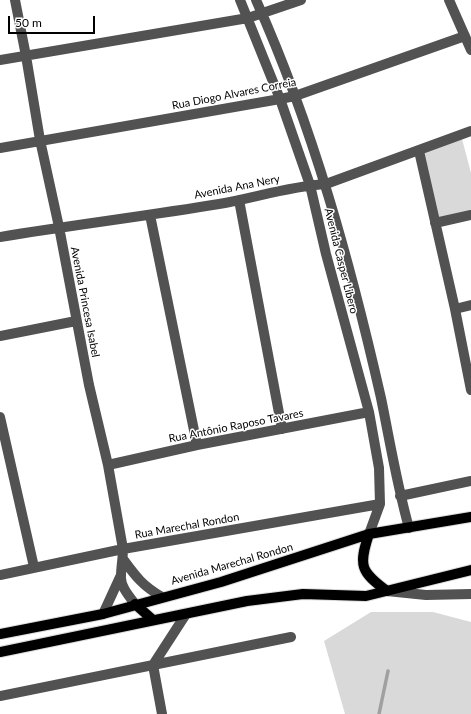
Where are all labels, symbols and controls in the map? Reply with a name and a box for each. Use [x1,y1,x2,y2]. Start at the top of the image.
scale bar [10,8,97,34]
text: 50 m [15,15,42,30]
street label: Rua Diogo Alvares Correia [171,75,297,113]
street label: Avenida Ana Nery [193,172,281,202]
street label: Avenida Casper Libero [322,207,360,315]
street label: Avenida Princesa Isabel [68,245,102,359]
street label: Rua Antônio Raposo Tavares [167,406,305,446]
street label: Rua Marechal Rondon [134,510,240,542]
street label: Avenida Marechal Rondon [169,540,295,588]

